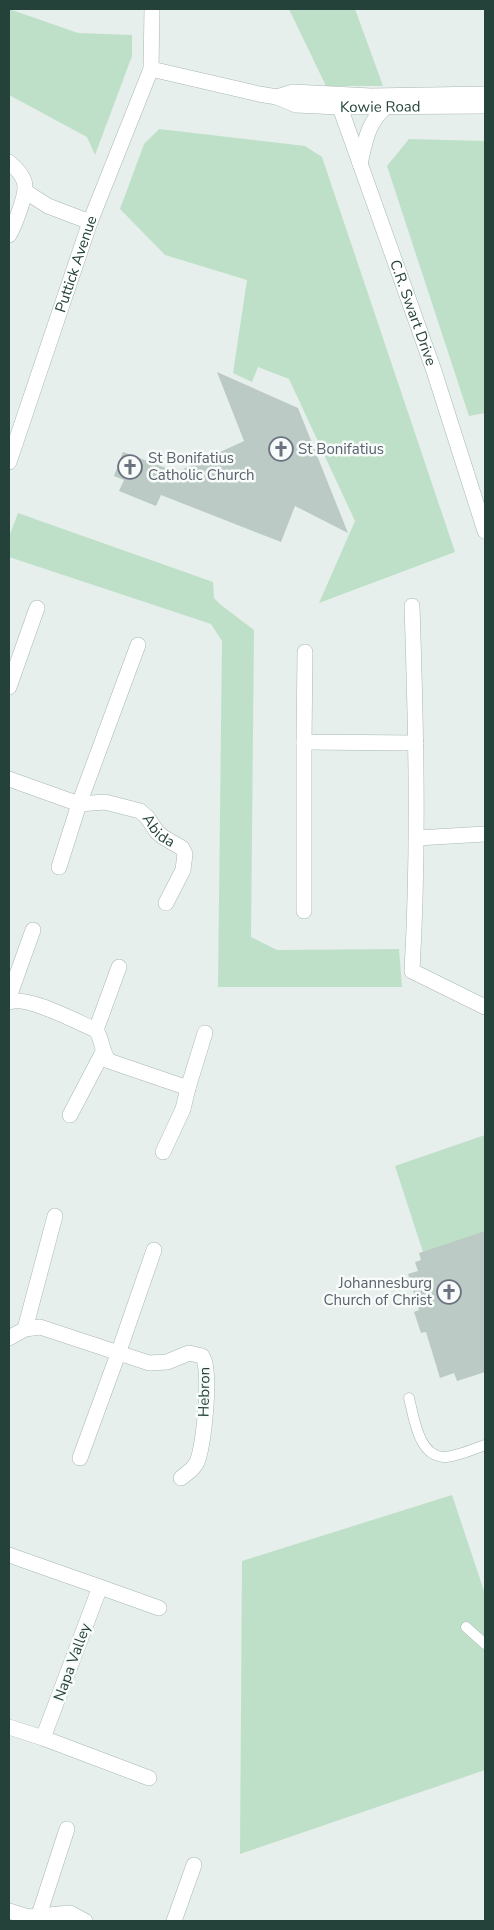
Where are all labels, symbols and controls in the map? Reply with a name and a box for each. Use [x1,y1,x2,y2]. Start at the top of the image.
street label: Kowie Road [340,96,420,117]
street label: Puttick Avenue [50,212,102,315]
street label: C.R. Swart Drive [385,257,441,368]
church icon: St Bonifatius [268,436,294,462]
place label: St Bonifatius [298,439,384,459]
place label: St Bonifatius Catholic Church [148,448,254,485]
church icon: St Bonifatius Catholic Church [117,454,143,480]
street label: Abida [138,810,179,852]
place label: Johannesburg Church of Christ [323,1273,433,1310]
church icon: Johannesburg Church of Christ [436,1279,462,1305]
street label: Hebron [194,1367,214,1417]
street label: Napa Valley [49,1620,95,1704]

